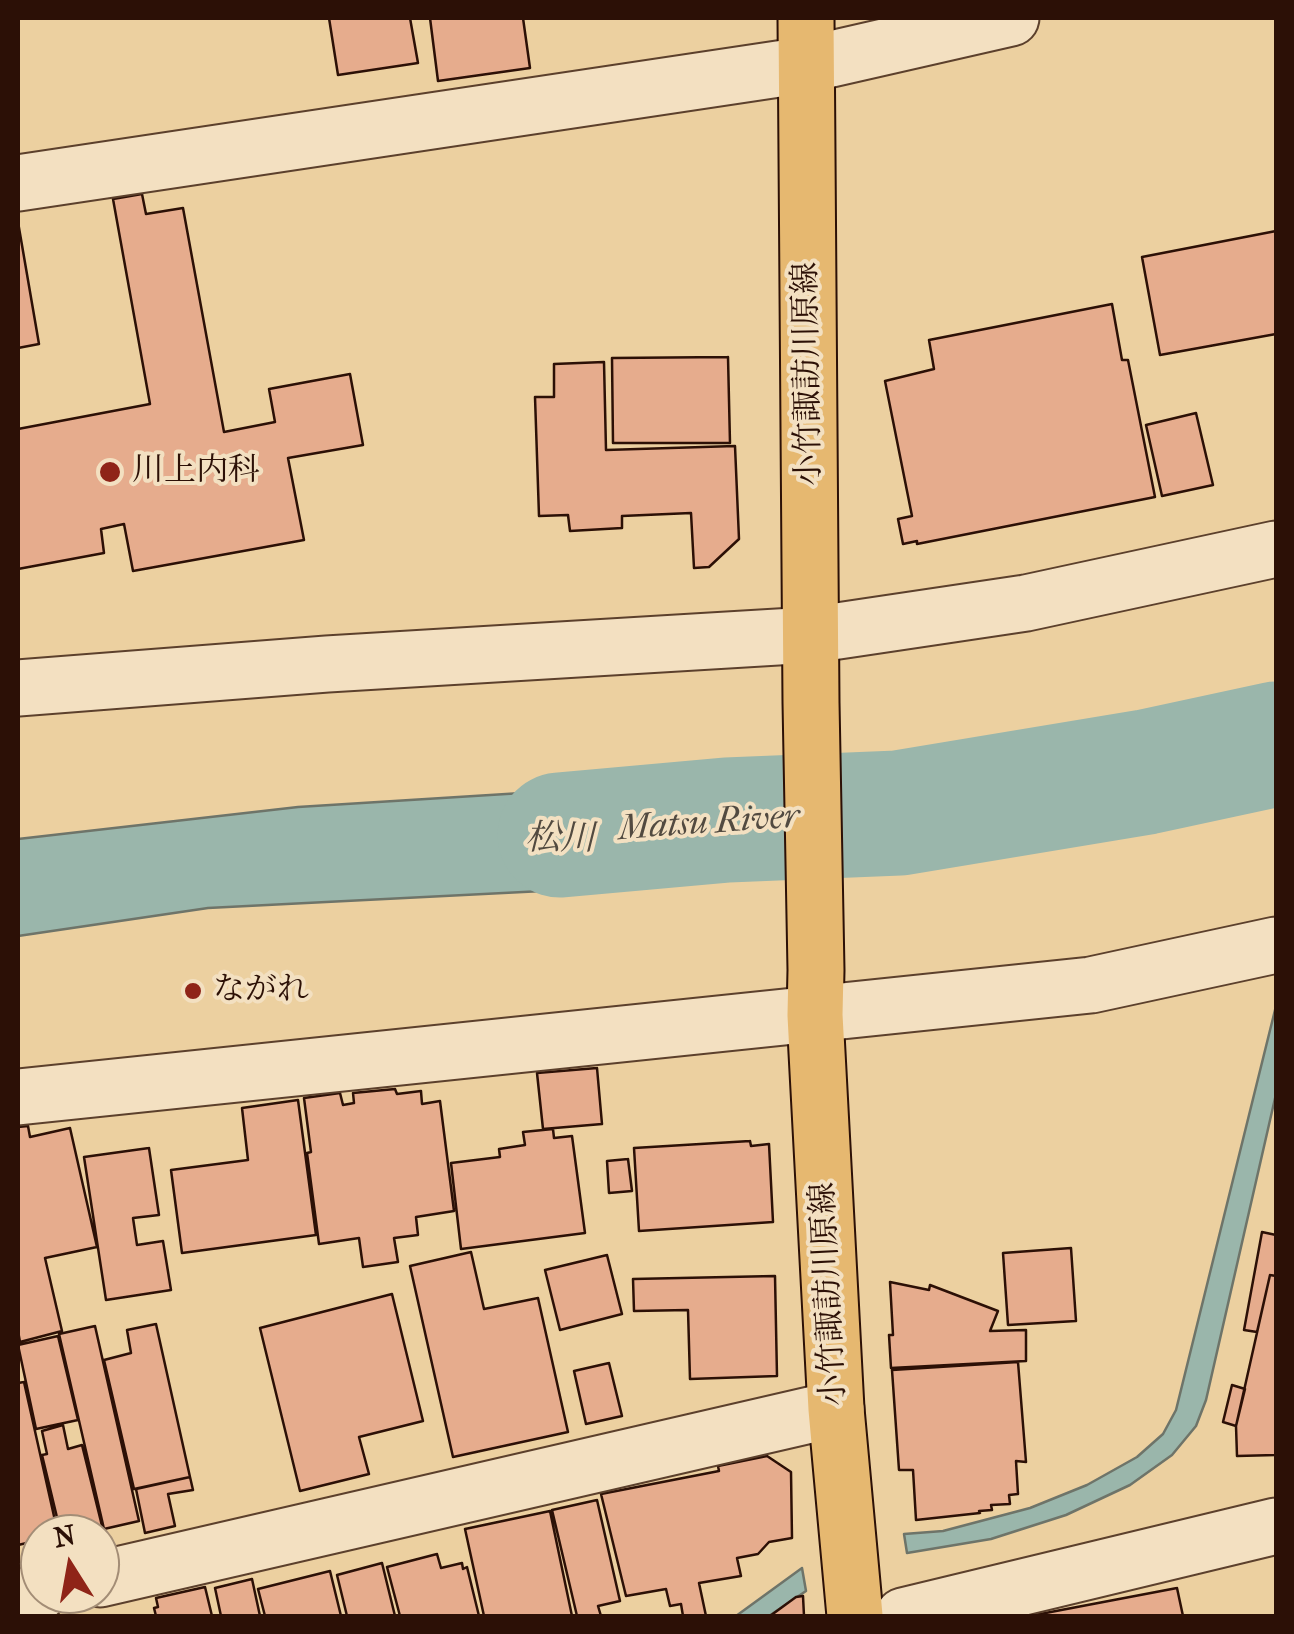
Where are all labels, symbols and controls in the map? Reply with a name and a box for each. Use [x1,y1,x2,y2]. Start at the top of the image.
street label: 小竹諏訪川原線 [788,262,830,486]
place label: 川上内科 [132,453,260,491]
marker: 川上内科 [97,459,123,485]
water label: Matsu River [617,797,801,851]
water label: 松川 [525,819,595,861]
place label: ながれ [213,972,309,1010]
marker: ながれ [182,980,204,1002]
street label: 小竹諏訪川原線 [805,1181,855,1407]
north arrow [20,1514,120,1614]
text: N [51,1518,78,1554]

